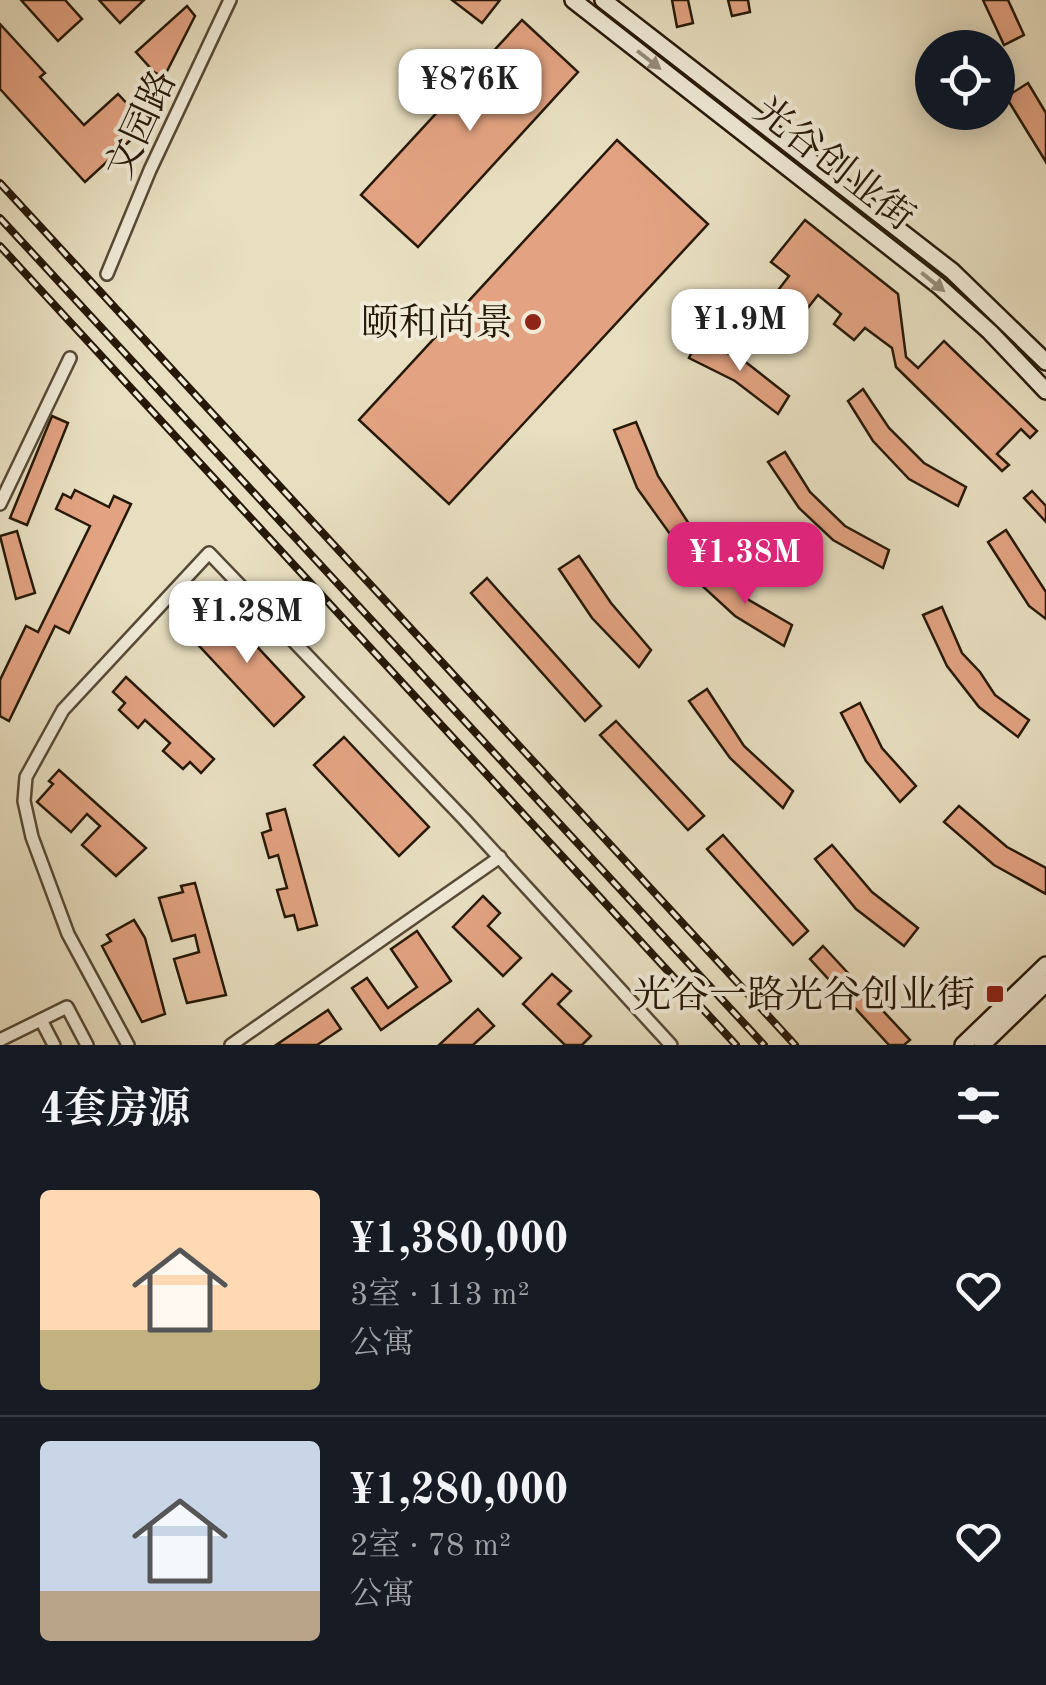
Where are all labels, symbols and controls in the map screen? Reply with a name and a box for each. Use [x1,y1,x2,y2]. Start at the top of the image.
map controls [915,30,1015,130]
button: locate [915,30,1015,130]
pin: ¥876K [400,49,540,134]
one-way arrow [637,49,662,70]
street label: 文园路 [99,64,184,185]
text: ¥876K [421,65,519,97]
street label: 光谷创业街 [747,90,922,239]
one-way arrow [920,271,946,292]
pin: ¥1.9M [670,289,810,374]
place label: 颐和尚景 [361,303,513,344]
text: ¥1.9M [693,305,787,337]
marker: 颐和尚景 [522,311,544,333]
pin: ¥1.38M [664,522,826,607]
text: ¥1.38M [689,538,801,570]
pin: ¥1.28M [166,581,328,666]
text: ¥1.28M [191,597,303,629]
place label: 光谷一路光谷创业街 [633,975,975,1016]
marker: 光谷一路光谷创业街 [984,983,1006,1005]
icon: filters [951,1078,1006,1133]
text: 4套房源 [40,1090,190,1132]
text: ¥1,380,000 [350,1220,568,1262]
icon: home [120,1230,240,1350]
icon: heart [951,1263,1006,1318]
text: 3室 · 113 m² [350,1280,530,1312]
text: 公寓 [350,1329,414,1361]
text: ¥1,280,000 [350,1471,568,1513]
icon: home [120,1481,240,1601]
icon: heart [951,1514,1006,1569]
text: 2室 · 78 m² [350,1531,511,1563]
text: 公寓 [350,1580,414,1612]

